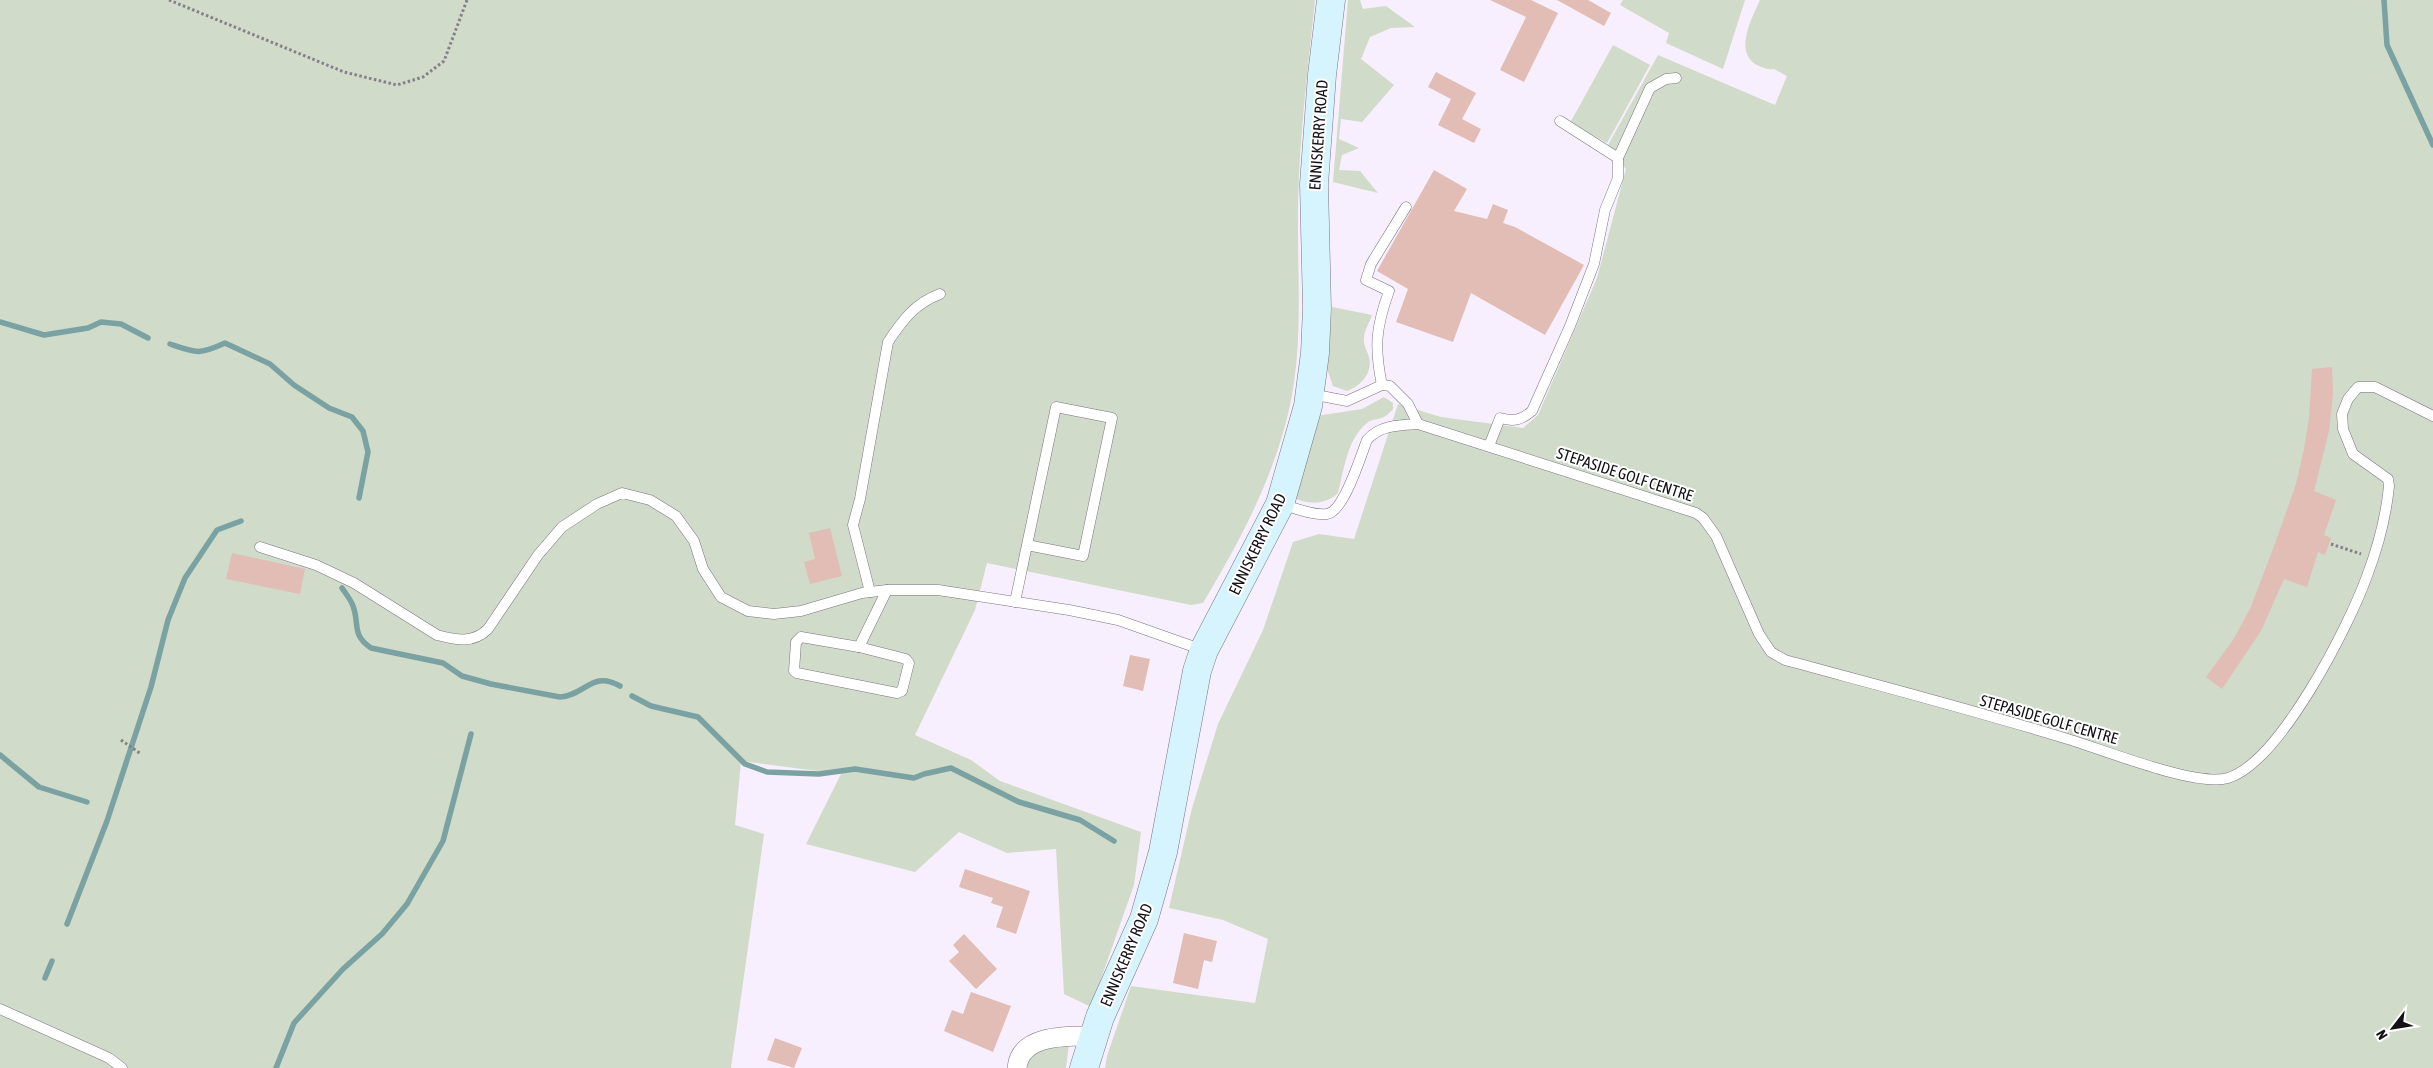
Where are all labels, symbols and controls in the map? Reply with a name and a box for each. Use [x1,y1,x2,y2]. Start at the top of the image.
street label: ENNISKERRY ROAD [1305,79,1331,191]
street label: STEPASIDE GOLF CENTRE [1555,443,1696,505]
street label: ENNISKERRY ROAD [1225,490,1289,598]
street label: STEPASIDE GOLF CENTRE [1978,691,2120,747]
street label: ENNISKERRY ROAD [1096,901,1156,1009]
north arrow [2368,1003,2418,1053]
text: N [2373,1027,2391,1042]

